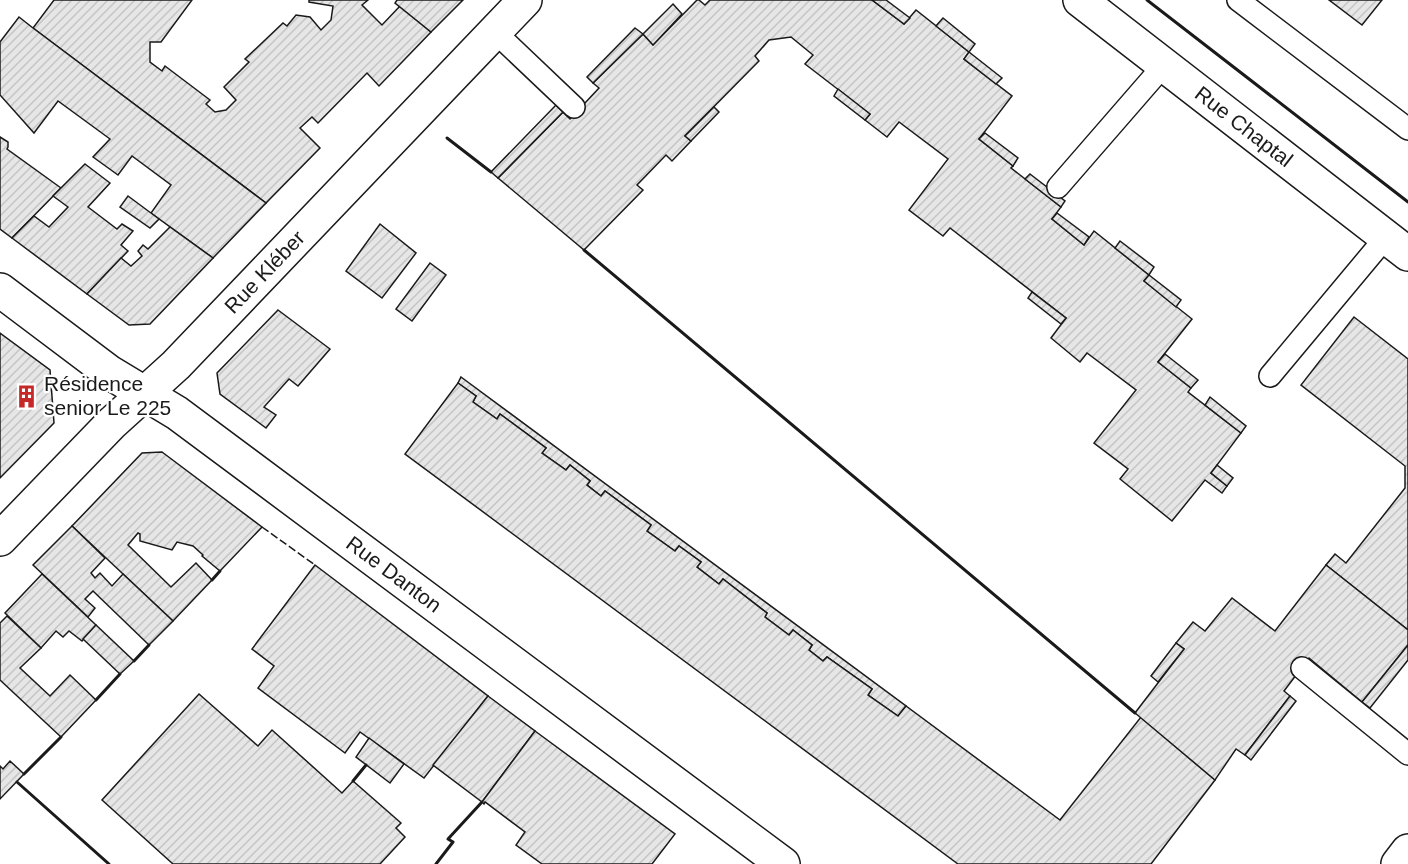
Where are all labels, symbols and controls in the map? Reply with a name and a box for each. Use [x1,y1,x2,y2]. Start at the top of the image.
street label: Rue Chaptal [1191,81,1297,171]
street label: Rue Kléber [220,226,309,318]
place label: Résidence senior Le 225 [44,372,171,419]
building icon: Résidence senior Le 225 [13,383,39,409]
street label: Rue Danton [342,531,446,617]

